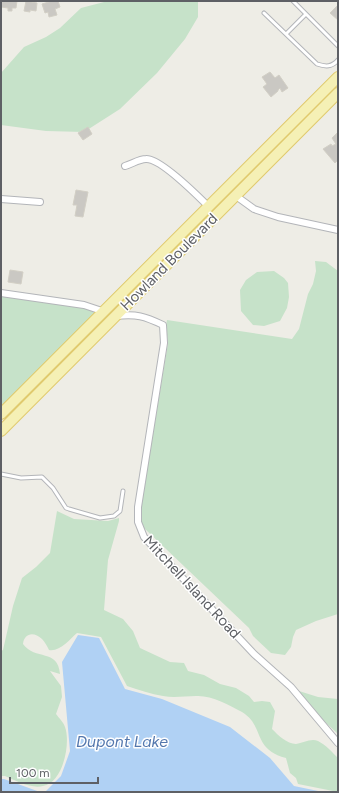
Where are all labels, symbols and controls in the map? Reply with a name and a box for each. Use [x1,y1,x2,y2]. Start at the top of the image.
street label: Howland Boulevard [117,210,221,314]
street label: Mitchell Island Road [140,532,244,642]
water label: Dupont Lake [76,732,168,751]
scale bar [10,759,98,785]
text: 100 m [16,766,50,780]

